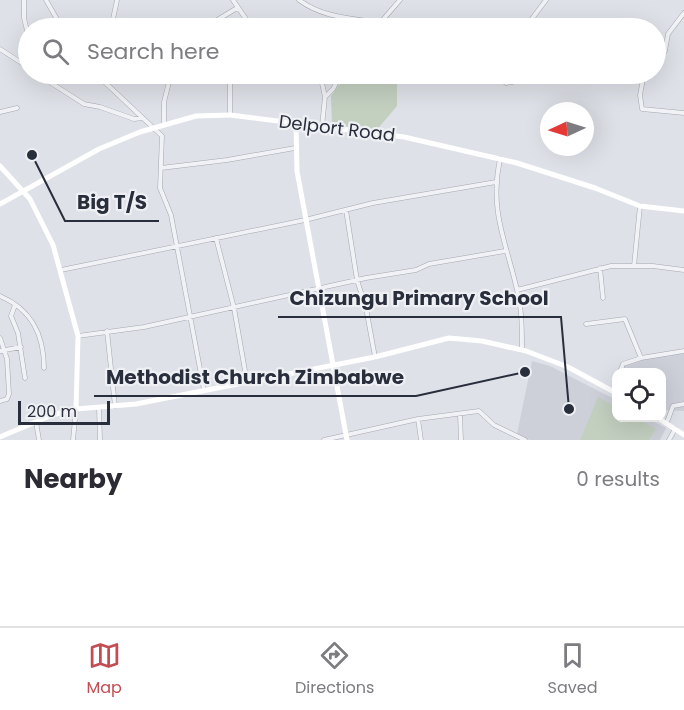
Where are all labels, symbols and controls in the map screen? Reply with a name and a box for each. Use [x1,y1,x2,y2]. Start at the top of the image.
search box [18,18,666,84]
icon: search [39,35,72,68]
text: Search here [87,36,220,67]
north arrow [540,102,594,156]
street label: Delport Road [277,108,397,148]
callout: Big T/S [65,183,159,221]
text: Big T/S [77,188,147,216]
callout: Chizungu Primary School [278,279,561,317]
text: Chizungu Primary School [289,284,549,312]
callout: Methodist Church Zimbabwe [94,358,416,396]
text: Methodist Church Zimbabwe [106,363,404,391]
map controls [612,368,666,422]
button: locate [612,368,666,422]
scale bar [18,398,110,426]
text: 200 m [27,400,77,423]
text: Nearby [24,461,122,497]
text: 0 results [576,465,660,493]
tab: Map [87,639,122,700]
tab: Directions [295,639,374,700]
tab: Saved [548,639,597,700]

